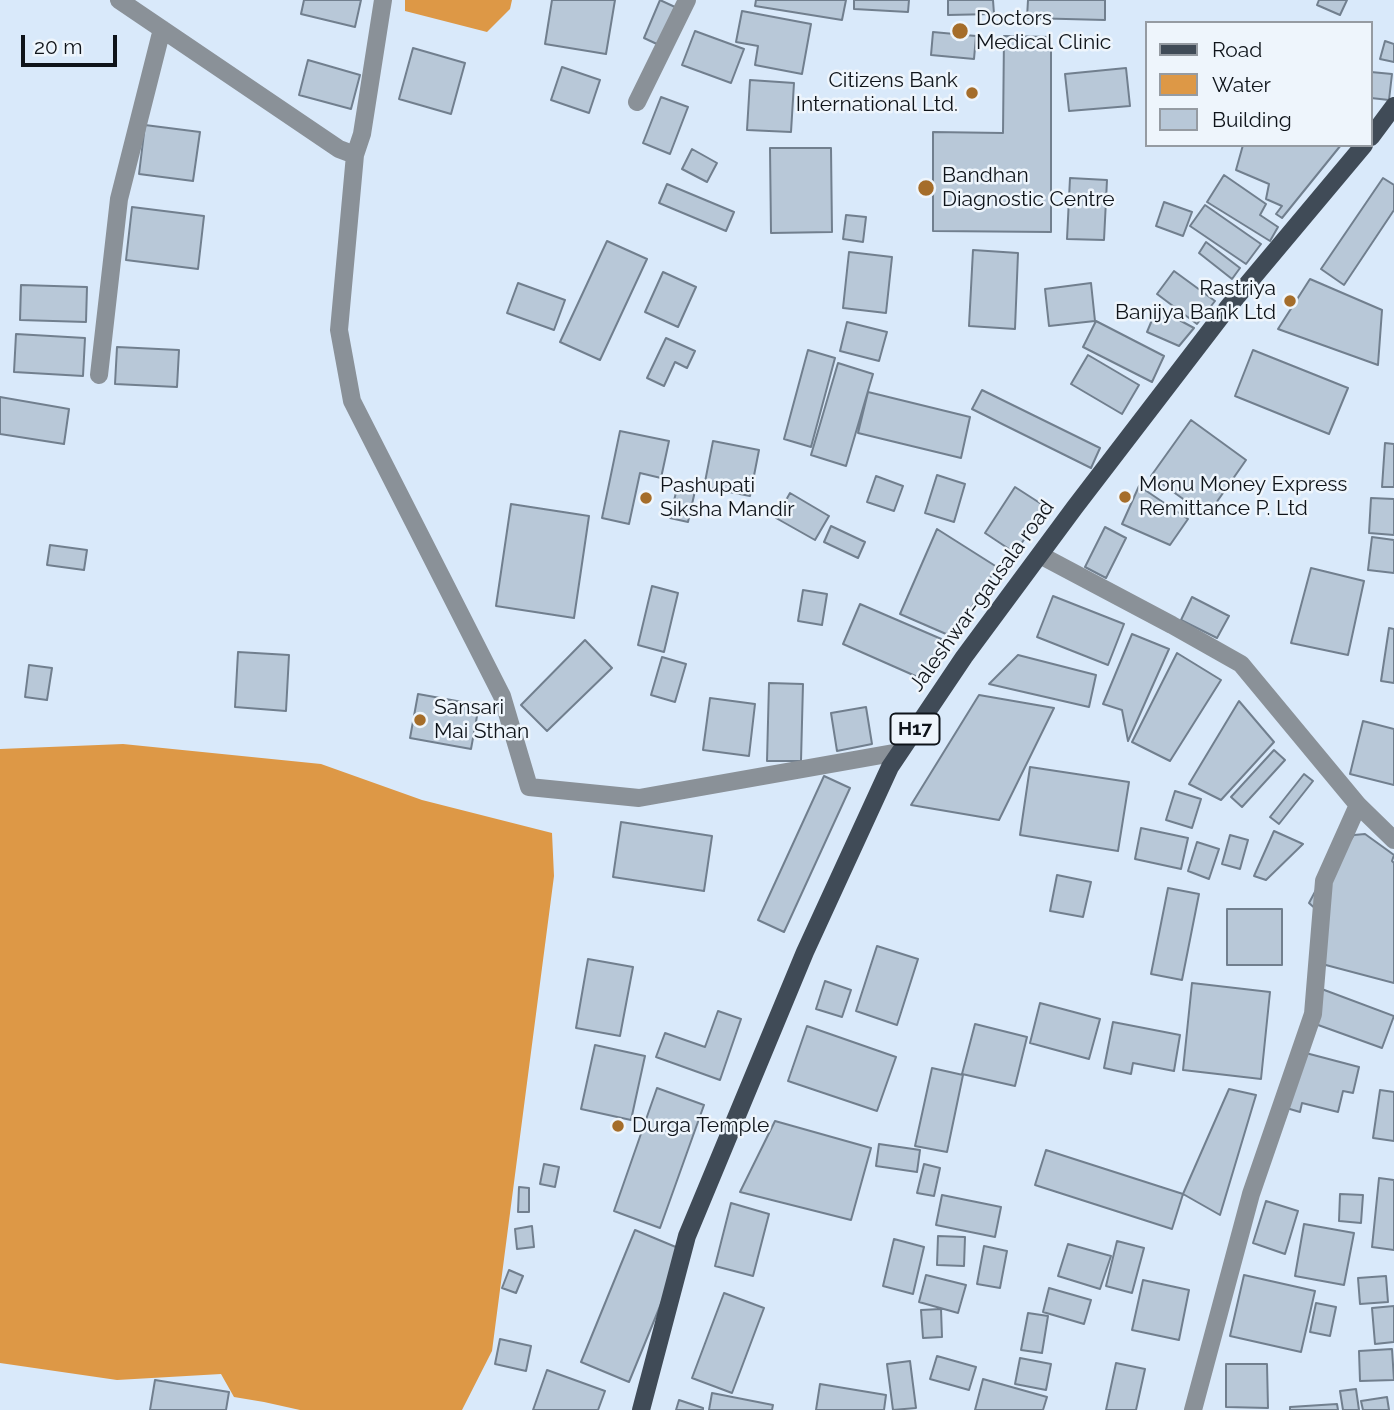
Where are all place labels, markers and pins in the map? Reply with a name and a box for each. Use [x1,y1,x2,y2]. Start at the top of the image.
place label: Doctors Medical Clinic [976,6,1111,56]
marker: Doctors Medical Clinic [950,21,970,41]
place label: Citizens Bank International Ltd. [796,68,958,118]
marker: Citizens Bank International Ltd. [964,85,980,101]
place label: Bandhan Diagnostic Centre [942,163,1115,213]
marker: Bandhan Diagnostic Centre [916,178,936,198]
place label: Rastriya Banijya Bank Ltd [1115,276,1276,326]
marker: Rastriya Banijya Bank Ltd [1282,293,1298,309]
place label: Monu Money Express Remittance P. Ltd [1139,472,1348,522]
place label: Pashupati Siksha Mandir [660,473,795,523]
marker: Monu Money Express Remittance P. Ltd [1117,489,1133,505]
marker: Pashupati Siksha Mandir [638,490,654,506]
place label: Sansari Mai Sthan [434,695,529,745]
marker: Sansari Mai Sthan [412,712,428,728]
place label: Durga Temple [632,1113,769,1139]
marker: Durga Temple [610,1118,626,1134]

